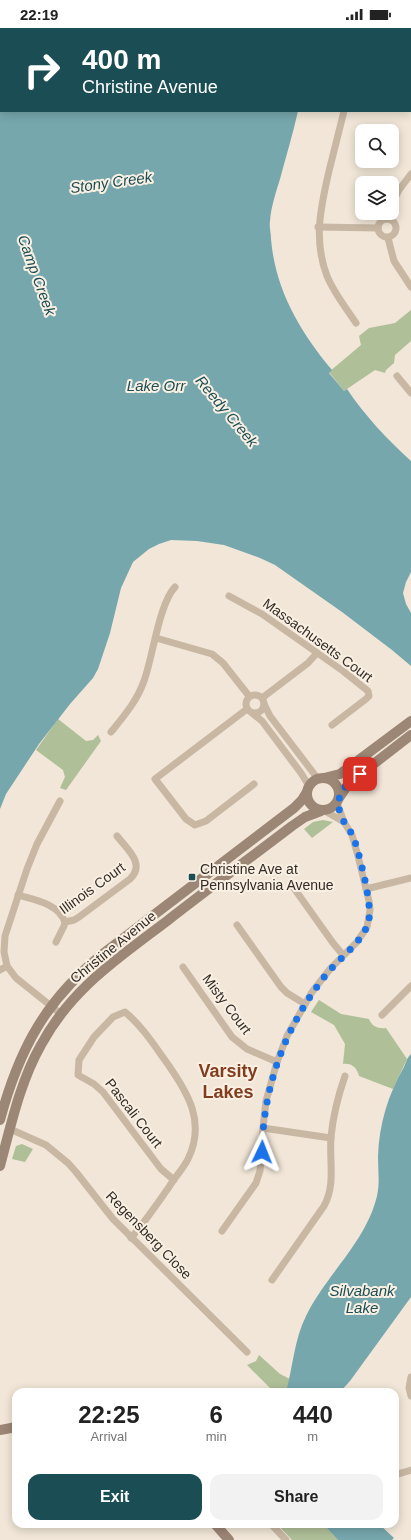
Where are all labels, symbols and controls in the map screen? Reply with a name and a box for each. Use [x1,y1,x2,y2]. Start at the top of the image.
text: 22:19 [20,6,58,23]
icon: right [16,44,68,96]
text: 400 m [82,44,161,75]
text: Christine Avenue [82,77,218,97]
map controls [355,124,399,220]
button: search [355,124,399,168]
water label: Stony Creek [69,168,155,196]
button: layers [355,176,399,220]
water label: Camp Creek [15,233,60,319]
water label: Reedy Creek [192,372,263,451]
water label: Lake Orr [127,377,186,394]
street label: Massachusetts Court [260,595,376,685]
pin [343,757,377,791]
icon: arrive [349,763,371,785]
street label: Illinois Court [56,859,128,917]
place label: Christine Ave at Pennsylvania Avenue [200,861,334,893]
marker: Christine Ave at Pennsylvania Avenue [187,872,197,882]
street label: Christine Avenue [67,907,159,986]
street label: Misty Court [199,971,255,1037]
district label: Varsity Lakes [198,1061,258,1102]
street label: Pascali Court [102,1075,166,1151]
position arrow [241,1131,283,1173]
street label: Regensberg Close [103,1188,195,1282]
water label: Silvabank Lake [329,1282,396,1316]
text: 22:25 [78,1401,140,1428]
text: 6 [209,1401,223,1428]
text: 440 [293,1401,333,1428]
text: Arrival [90,1429,127,1444]
text: min [206,1429,227,1444]
text: m [307,1429,318,1444]
button: Exit [28,1474,202,1520]
button: Share [210,1474,383,1520]

